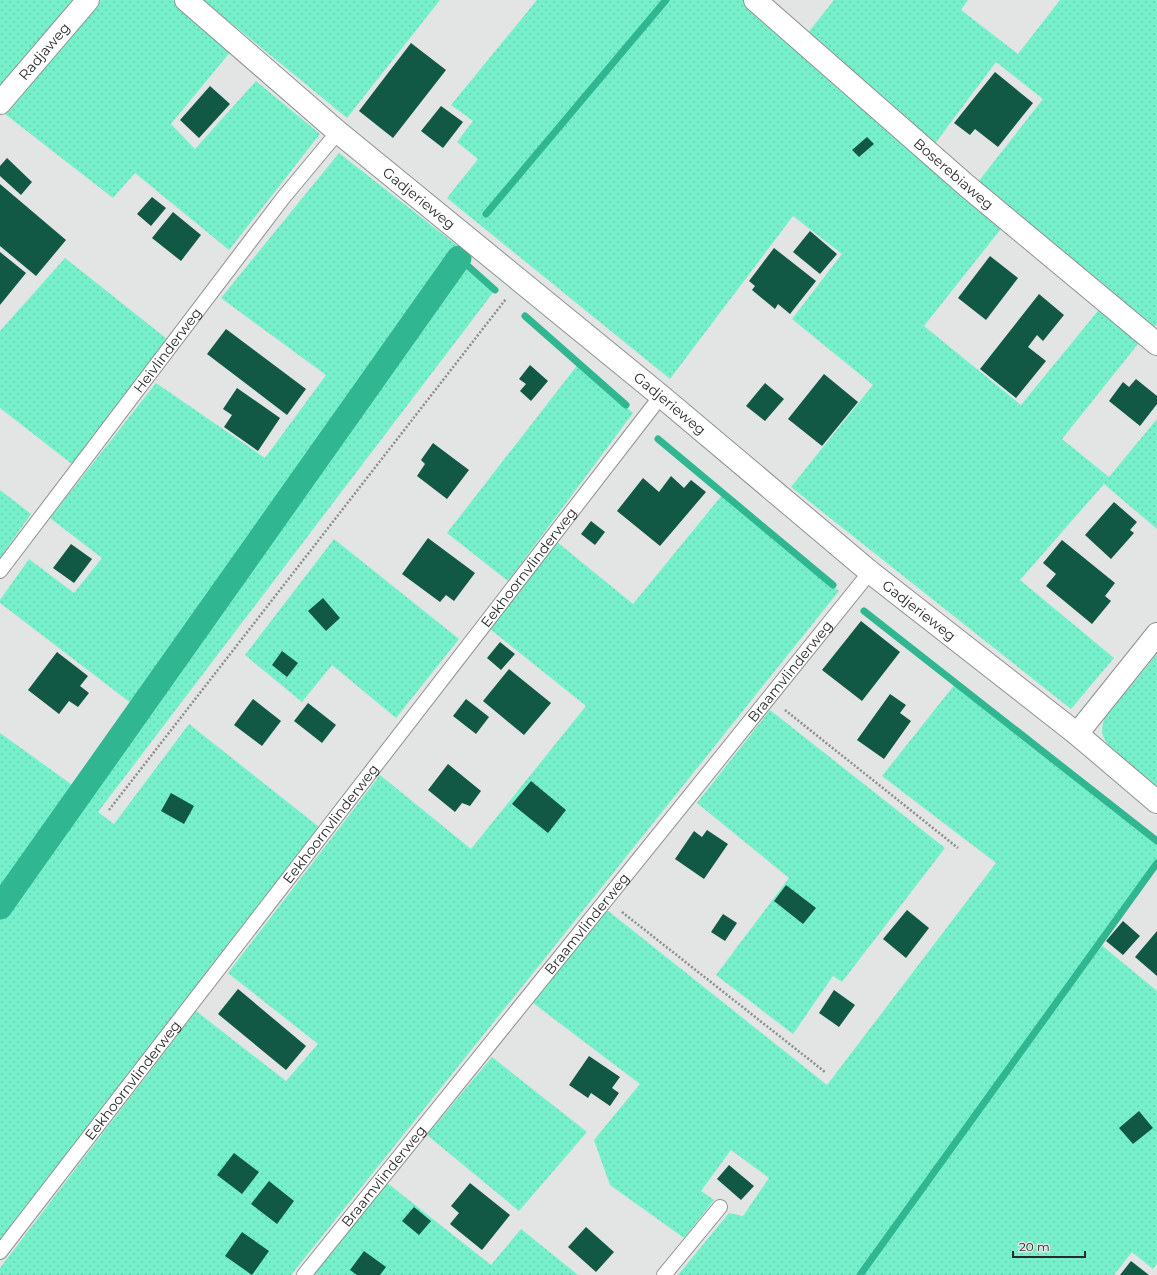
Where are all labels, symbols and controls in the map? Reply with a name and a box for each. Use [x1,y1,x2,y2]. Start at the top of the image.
street label: Radjaweg [15,19,74,84]
street label: Boserebiaweg [910,134,997,213]
street label: Gadjerieweg [379,163,459,233]
street label: Heivlinderweg [129,304,205,396]
street label: Gadjerieweg [630,368,710,439]
street label: Eekhoornvlinderweg [477,504,581,631]
street label: Gadjerieweg [879,576,960,645]
street label: Braamvlinderweg [744,617,836,726]
street label: Eekhoornvlinderweg [279,760,383,887]
street label: Braamvlinderweg [540,869,633,978]
street label: Eekhoornvlinderweg [81,1017,185,1144]
street label: Braamvlinderweg [337,1122,430,1231]
scale bar [1013,1233,1085,1259]
text: 20 m [1019,1239,1050,1254]

